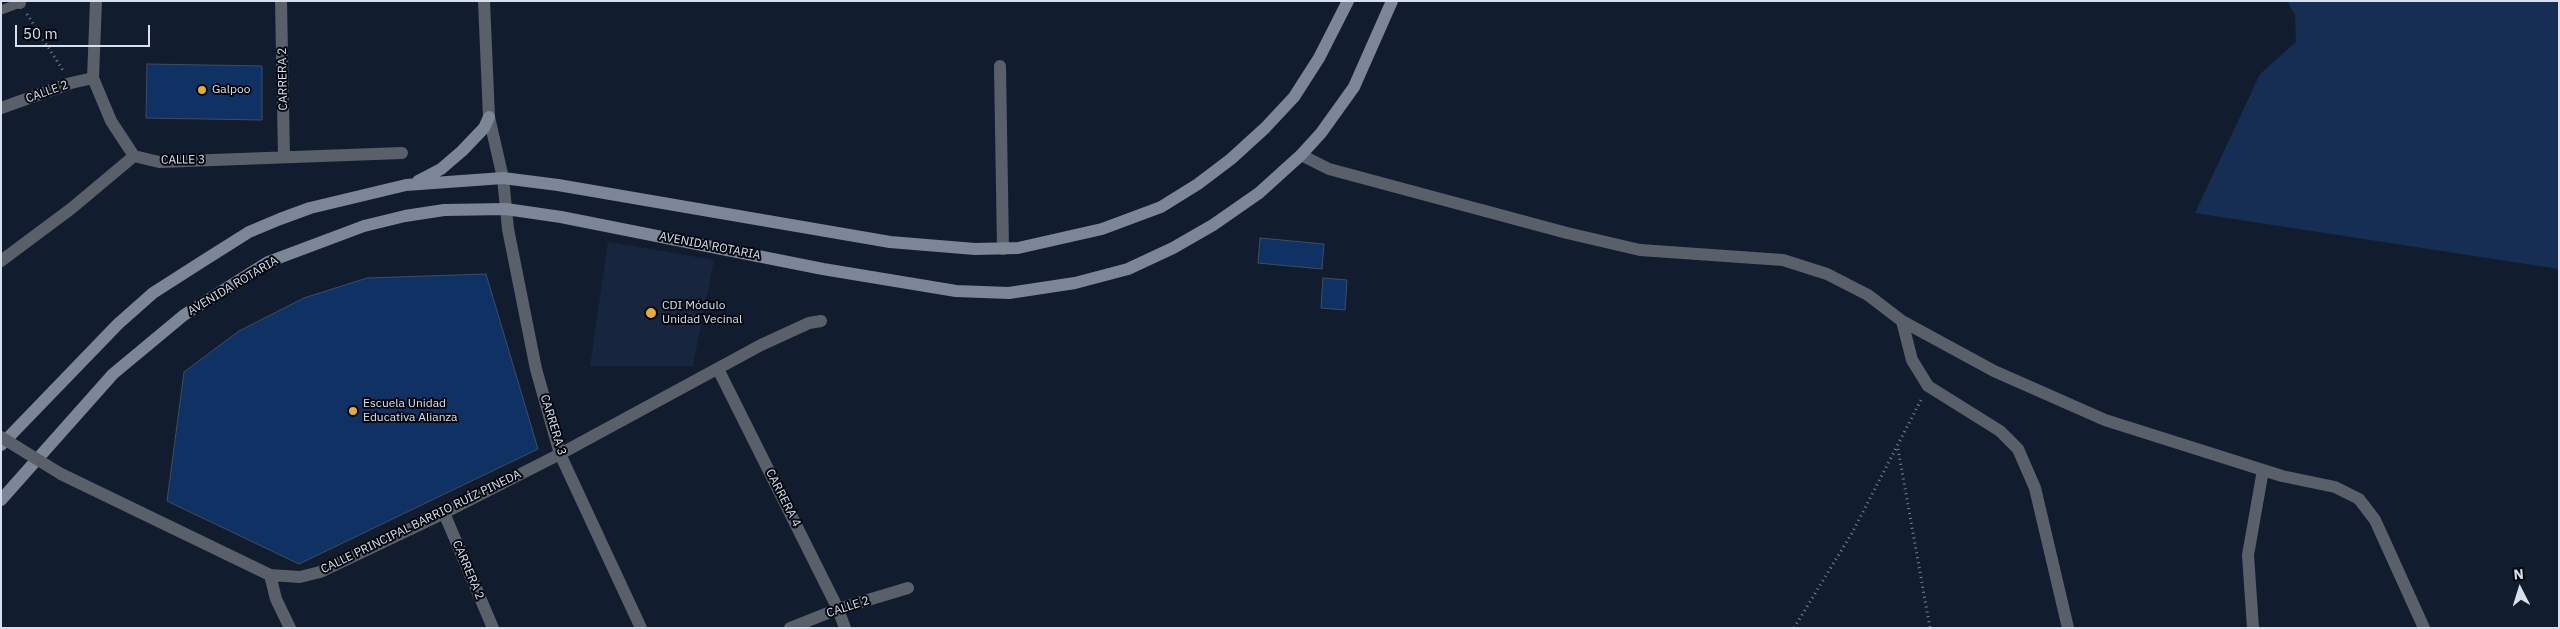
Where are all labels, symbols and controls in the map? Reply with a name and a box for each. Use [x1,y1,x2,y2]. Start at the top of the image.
scale bar [18,15,152,47]
text: 50 m [23,24,58,43]
street label: CARRERA 2 [275,47,291,111]
street label: CALLE 2 [24,78,70,106]
place label: Galpoo [212,83,250,97]
marker: Galpoo [196,84,208,96]
street label: CALLE 3 [161,152,205,168]
street label: AVENIDA ROTARIA [658,229,762,263]
street label: AVENIDA ROTARIA [185,253,281,319]
place label: CDI Módulo Unidad Vecinal [662,299,742,327]
marker: CDI Módulo Unidad Vecinal [644,306,658,320]
street label: CARRERA 3 [537,393,569,457]
place label: Escuela Unidad Educativa Alianza [363,397,457,425]
marker: Escuela Unidad Educativa Alianza [347,405,359,417]
street label: CALLE PRINCIPAL BARRIO RUÍZ PINEDA [318,467,524,577]
street label: CARRERA 4 [762,467,804,529]
street label: CARRERA 2 [449,538,487,602]
north arrow [2495,564,2545,614]
text: N [2513,565,2525,583]
street label: CALLE 2 [825,593,871,621]

